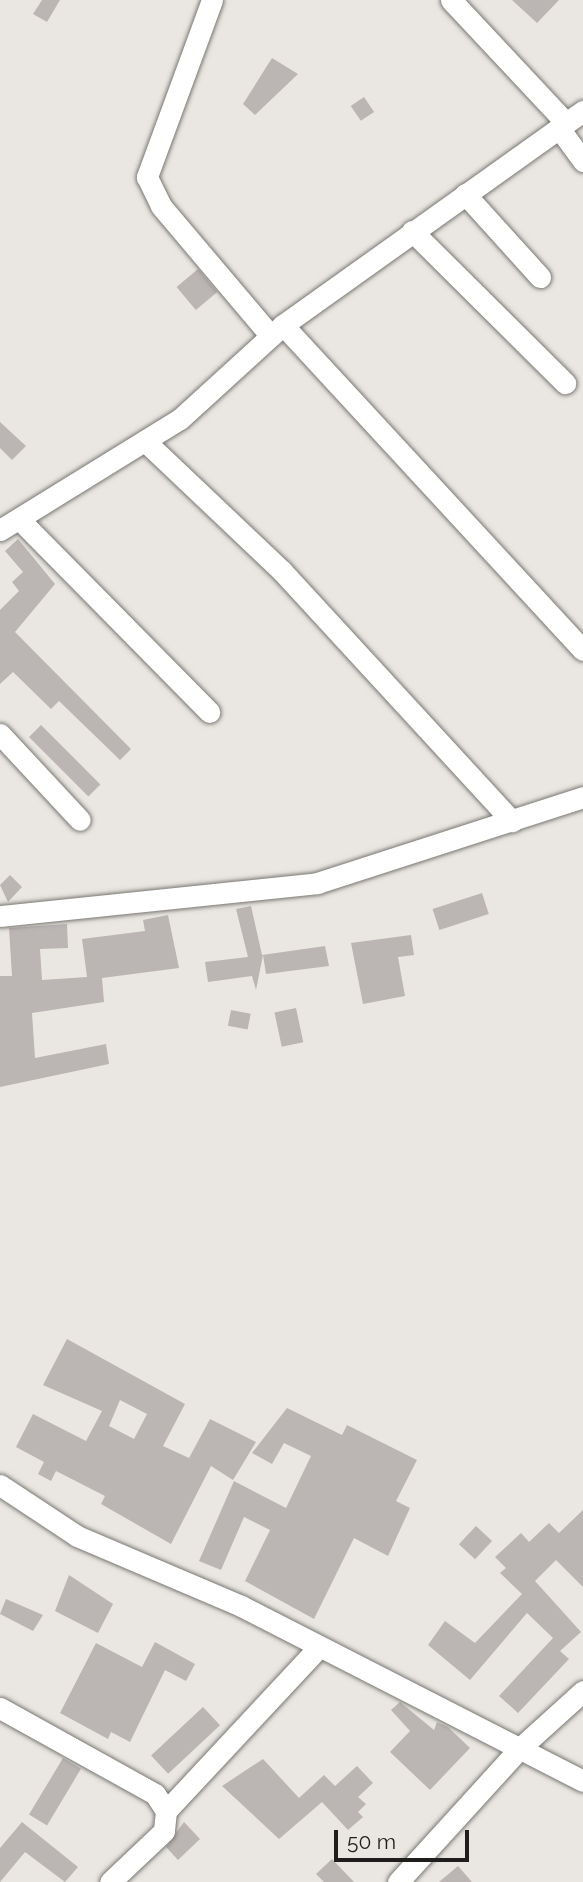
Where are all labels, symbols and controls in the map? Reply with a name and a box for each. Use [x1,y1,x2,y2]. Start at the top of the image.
scale bar [338,1815,473,1859]
text: 50 m [347,1829,396,1854]

